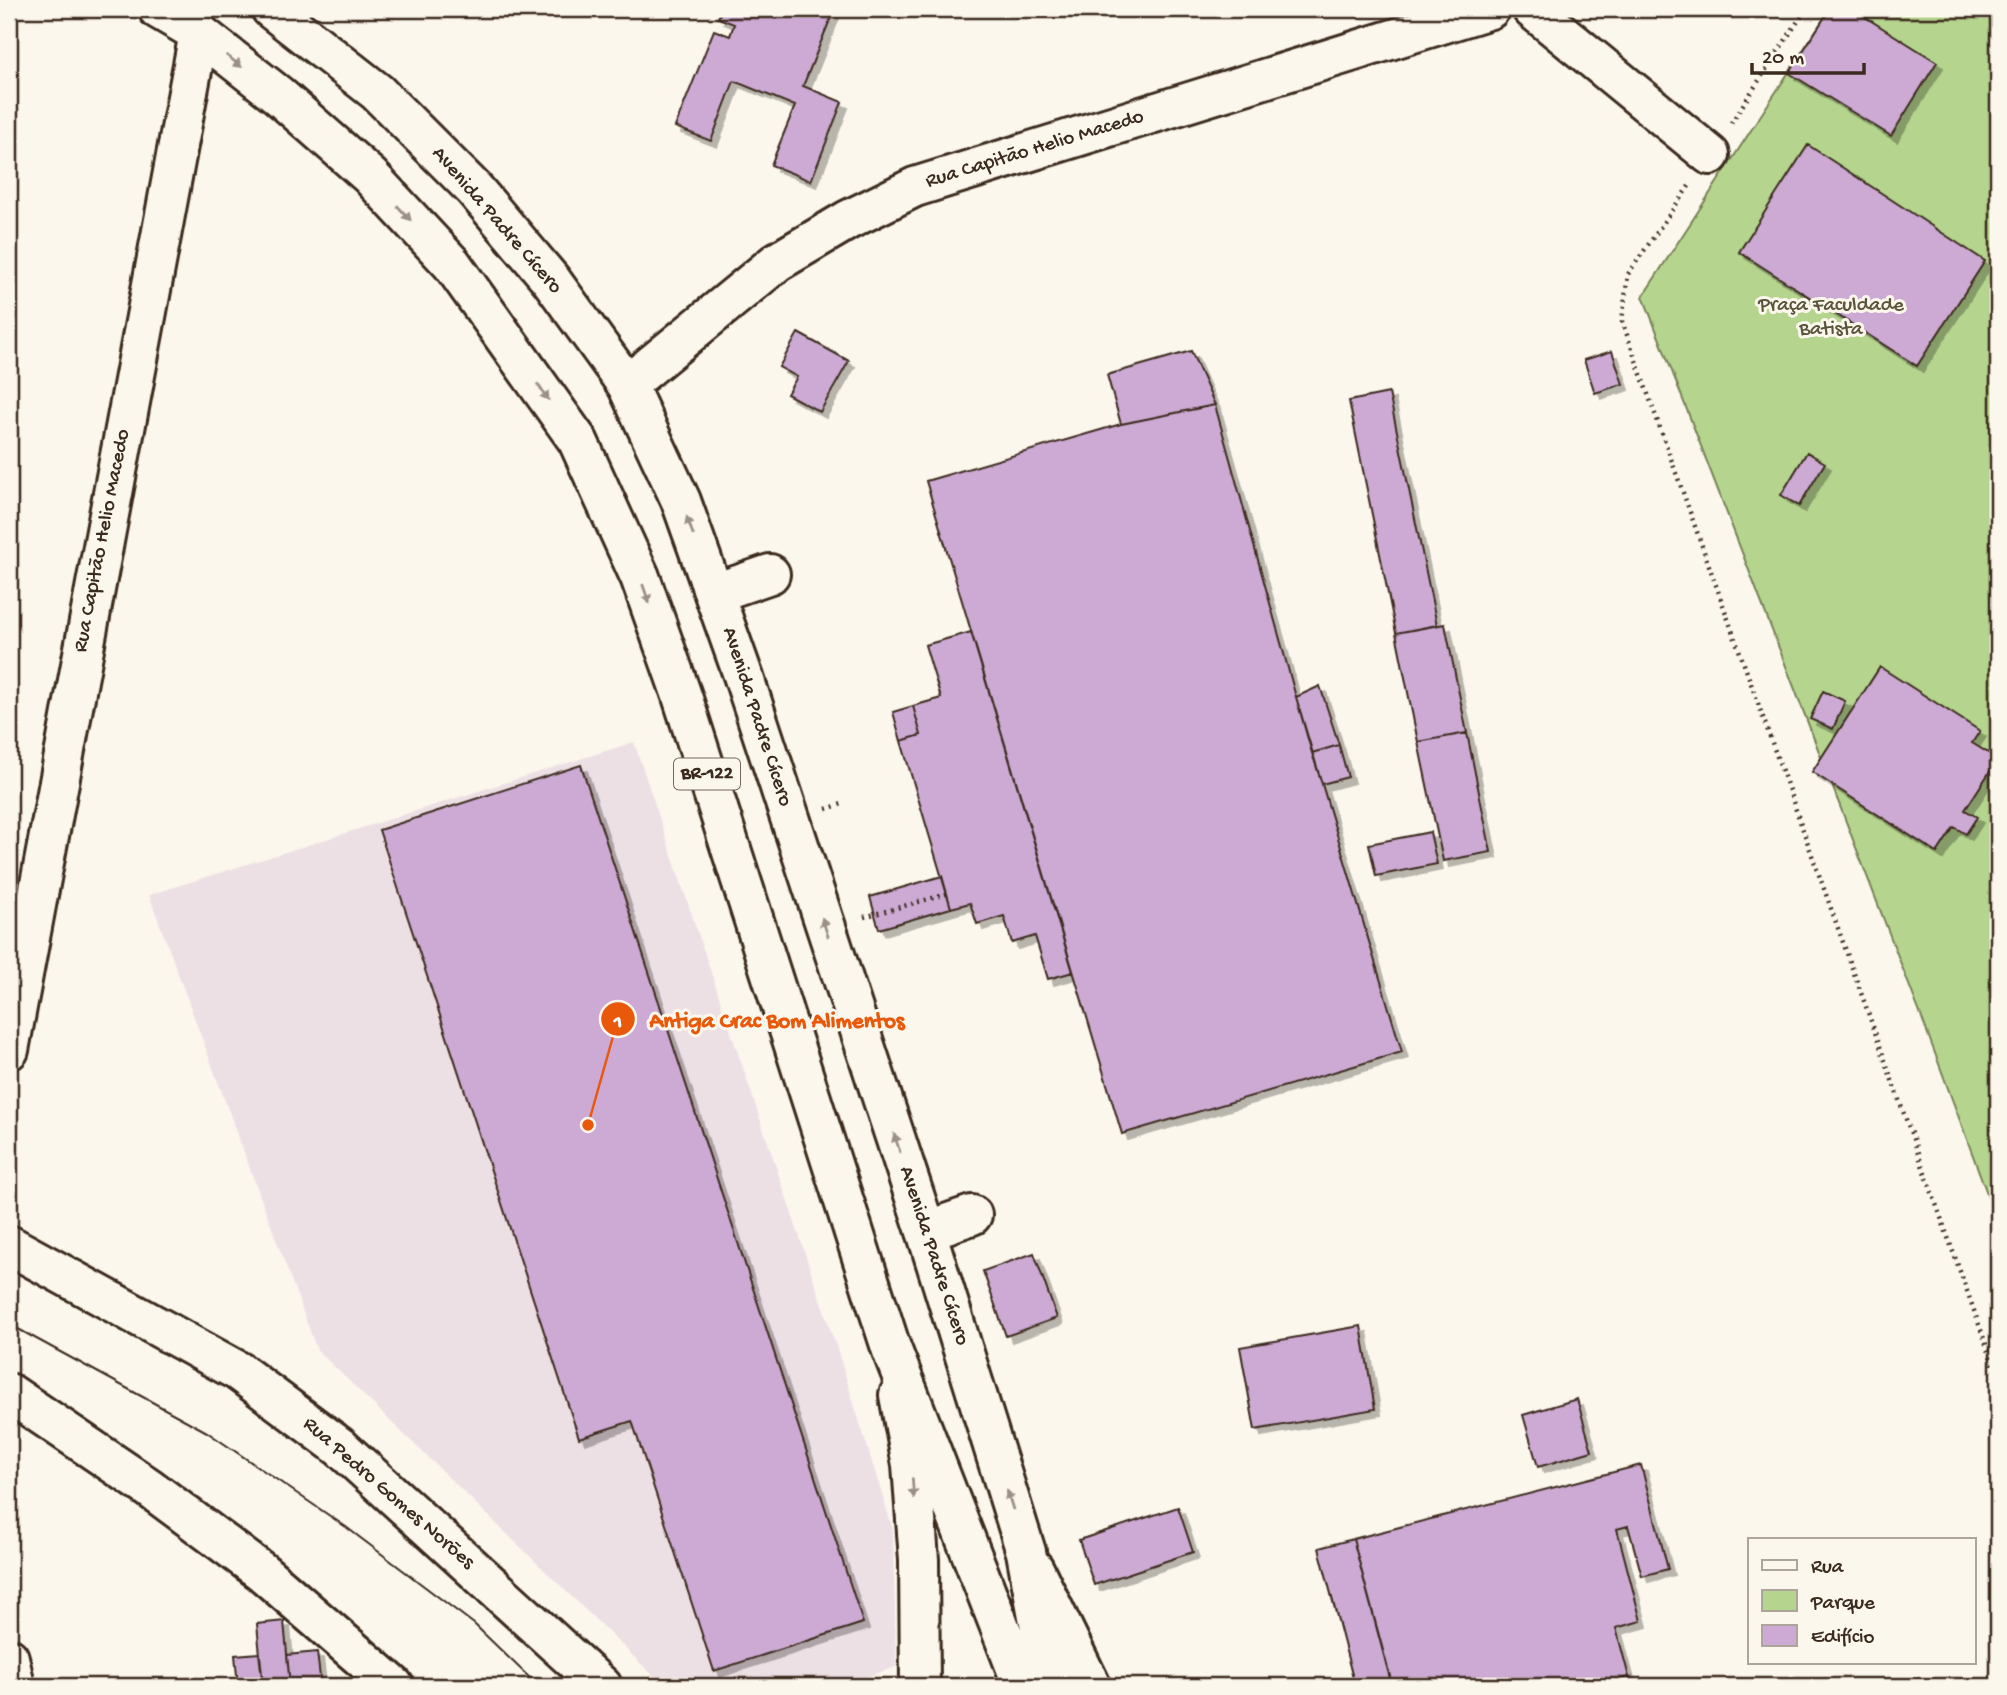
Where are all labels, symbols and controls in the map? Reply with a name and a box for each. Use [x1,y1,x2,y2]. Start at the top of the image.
scale bar [1752,32,1864,76]
text: 20 m [1762,47,1804,72]
one-way arrow [225,53,243,68]
street label: Rua Capitão Helio Macedo [923,105,1147,195]
street label: Avenida Padre Cícero [425,142,567,300]
one-way arrow [395,204,412,221]
park label: Praça Faculdade Batista [1757,294,1905,343]
one-way arrow [536,383,550,401]
street label: Rua Capitão Helio Macedo [69,427,137,655]
one-way arrow [684,516,695,537]
one-way arrow [641,583,652,604]
street label: Avenida Padre Cícero [715,624,797,810]
road number: BR-122 [674,758,740,790]
one-way arrow [820,917,830,938]
callout: Antiga Crac Bom Alimentos [601,997,919,1041]
text: Antiga Crac Bom Alimentos [649,1009,906,1036]
text: 1 [613,1011,622,1036]
one-way arrow [891,1133,901,1154]
street label: Avenida Padre Cícero [892,1163,974,1349]
street label: Rua Pedro Gomes Norões [297,1413,480,1576]
one-way arrow [908,1477,919,1499]
one-way arrow [1004,1490,1014,1511]
legend [1748,1538,1976,1664]
text: Rua [1811,1556,1845,1581]
text: Parque [1810,1592,1876,1617]
text: Edifício [1811,1626,1875,1651]

